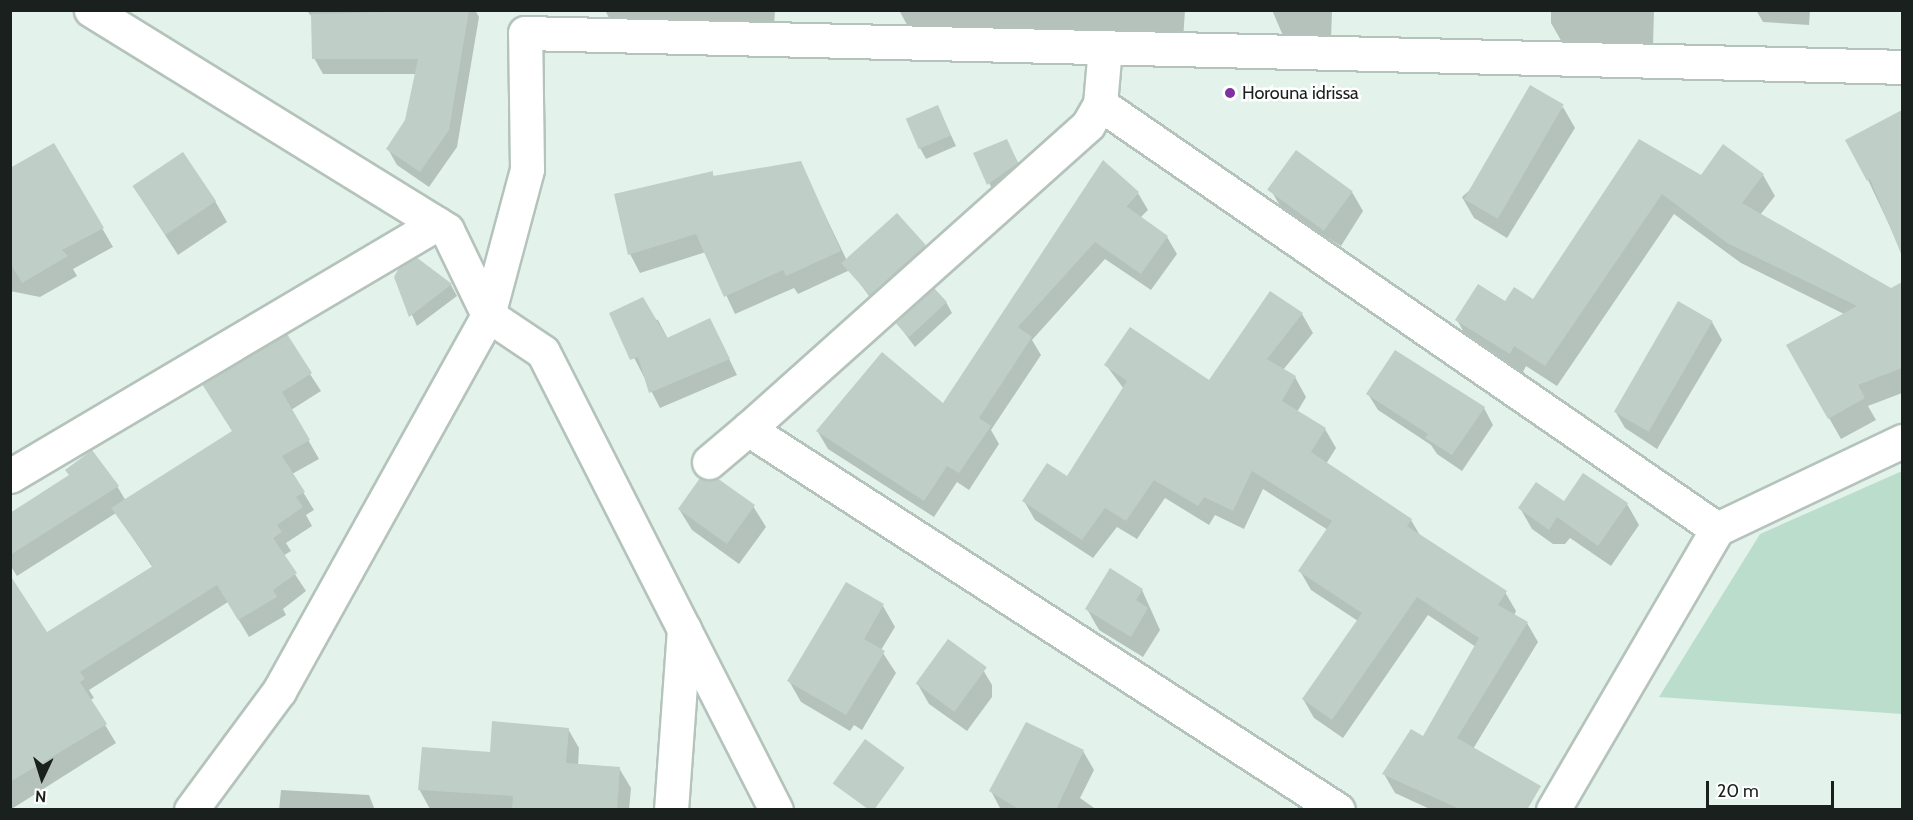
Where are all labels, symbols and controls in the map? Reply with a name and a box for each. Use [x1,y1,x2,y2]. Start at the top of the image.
place label: Horouna idrissa [1242,82,1359,104]
marker: Horouna idrissa [1223,86,1237,100]
north arrow [12,748,72,808]
scale bar [1709,769,1836,807]
text: 20 m [1717,780,1759,802]
text: N [34,787,47,806]

